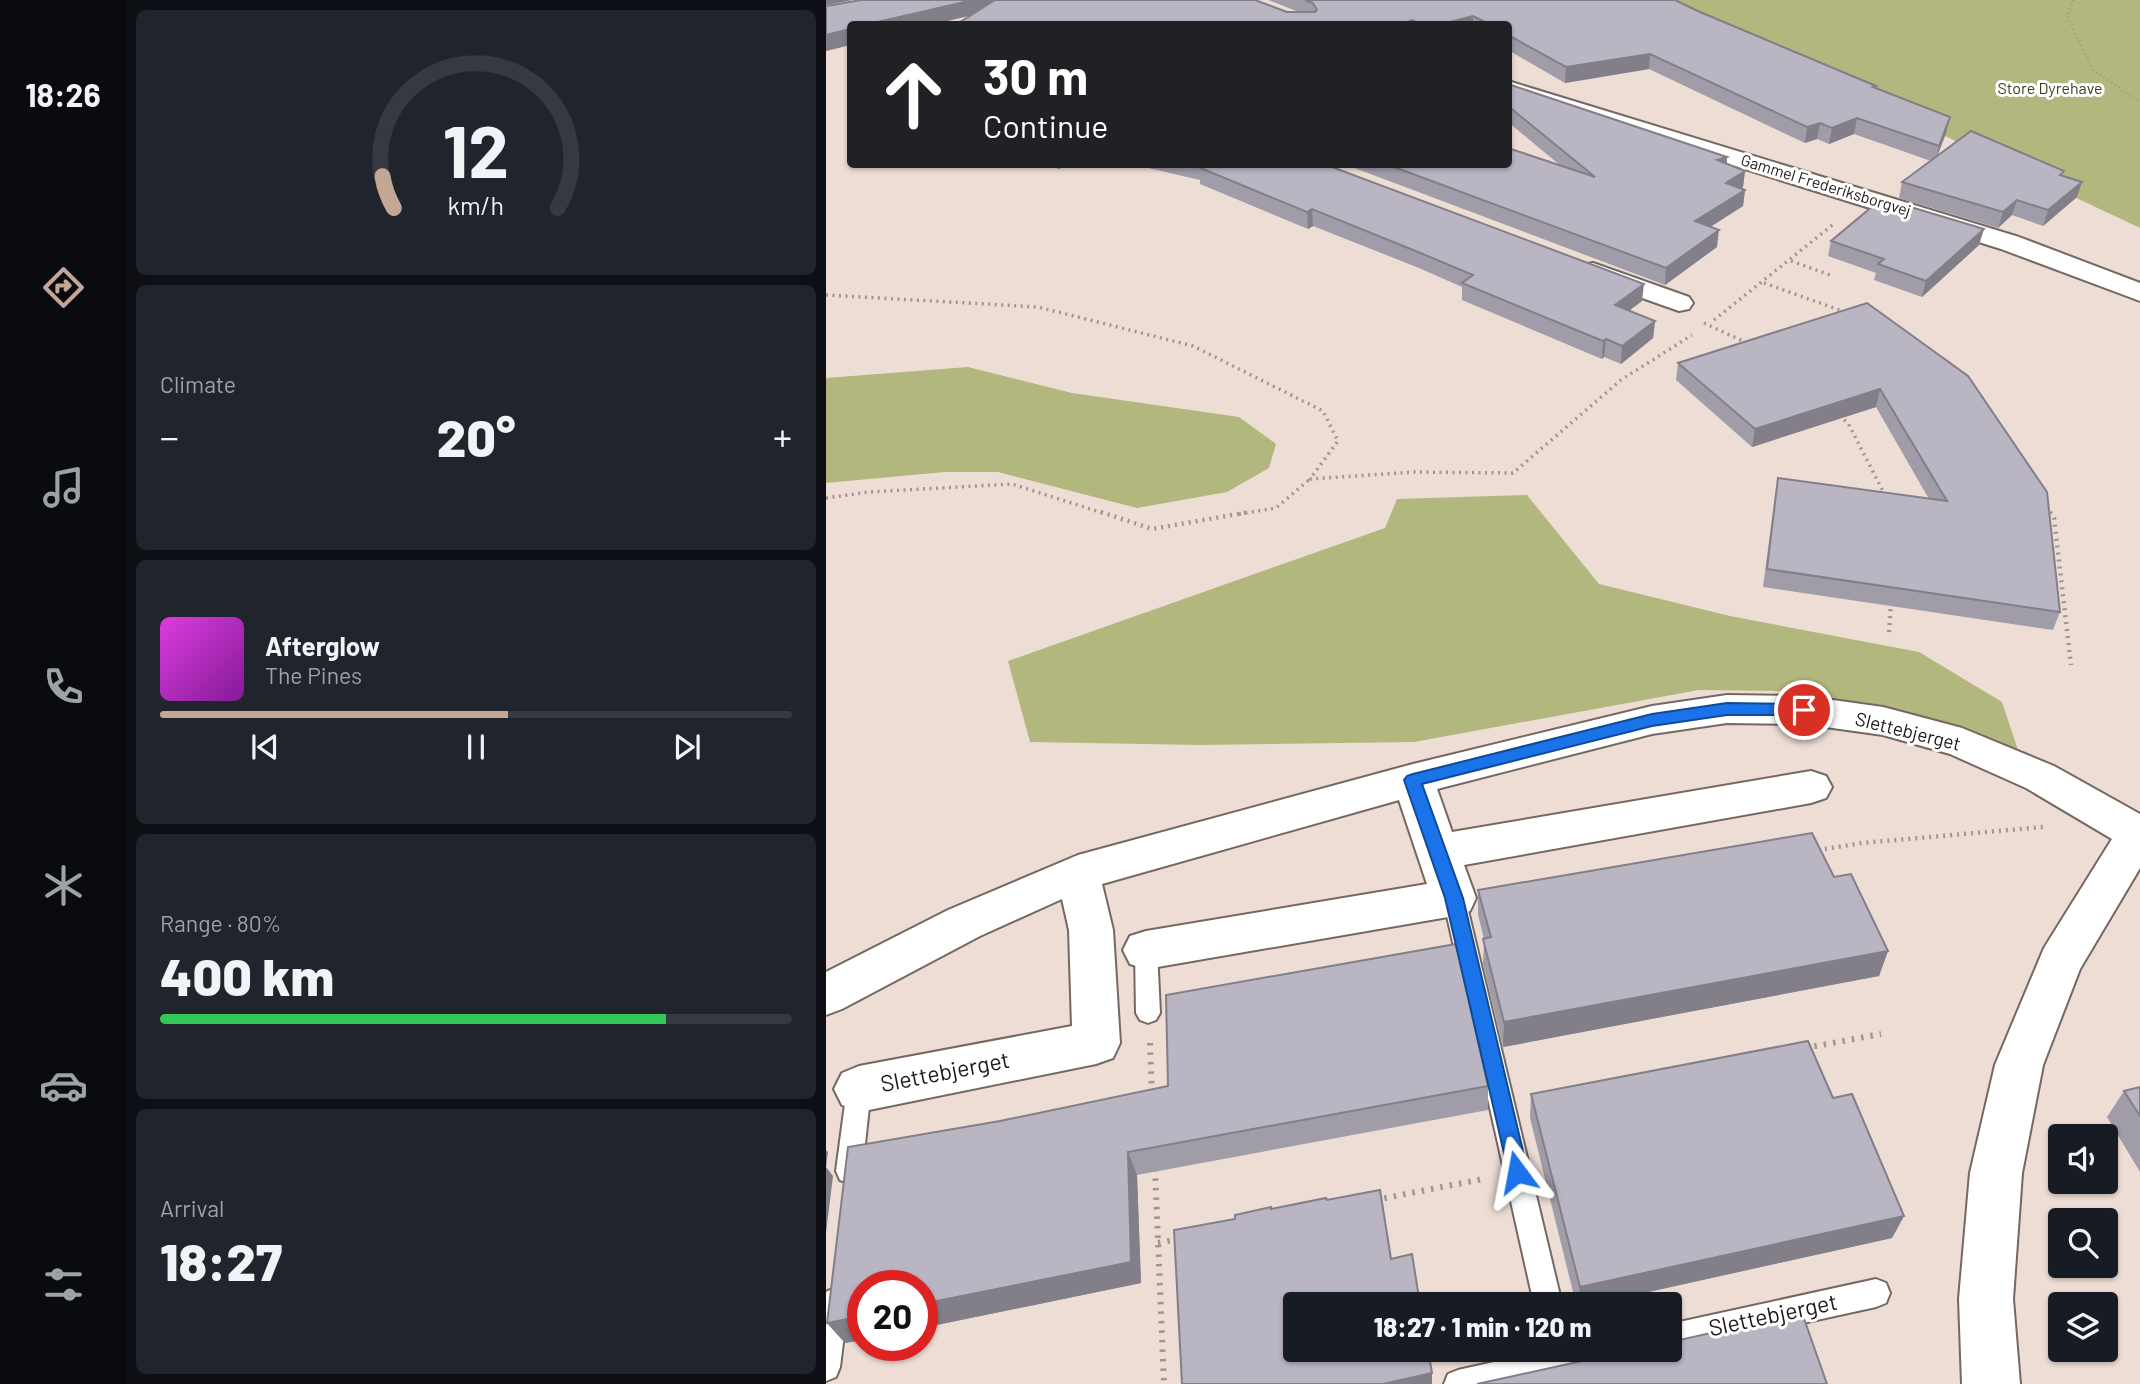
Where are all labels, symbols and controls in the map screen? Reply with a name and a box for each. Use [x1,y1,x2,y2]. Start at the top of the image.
text: 30 m [983,46,1088,105]
icon: ahead [868,49,959,140]
text: 18:26 [25,75,101,113]
park label: Store Dyrehave [1997,78,2103,97]
text: 12 [443,106,509,194]
text: Continue [983,106,1108,144]
street label: Gammel Frederiksborgvej [1739,150,1914,219]
text: km/h [448,190,504,220]
icon: directions [39,263,88,312]
text: Climate [160,370,236,398]
text: 20° [437,405,515,467]
text: − [160,413,179,459]
text: + [773,413,792,459]
icon: music [39,463,88,512]
text: Afterglow [265,630,380,661]
text: The Pines [265,661,362,689]
icon: phone [39,662,88,711]
pin [1774,680,1834,740]
icon: arrive [1785,691,1823,729]
street label: Slettebjerget [1853,706,1963,755]
icon: previous [246,728,284,766]
icon: pause [457,728,495,766]
icon: next [668,728,706,766]
icon: climate [39,861,88,910]
text: Range · 80% [160,909,281,937]
text: 400 km [160,944,334,1006]
street label: Slettebjerget [878,1045,1012,1097]
icon: car [39,1061,88,1110]
map controls [2048,1124,2118,1362]
button: sound [2048,1124,2118,1194]
position arrow [1480,1135,1554,1209]
text: Arrival [160,1194,224,1222]
button: search [2048,1208,2118,1278]
text: 18:27 [160,1229,282,1291]
icon: filters [39,1260,88,1309]
speed limit sign: 20 [847,1270,938,1361]
street label: Slettebjerget [1706,1287,1840,1341]
button: layers [2048,1292,2118,1362]
text: 18:27 · 1 min · 120 m [1374,1311,1591,1342]

